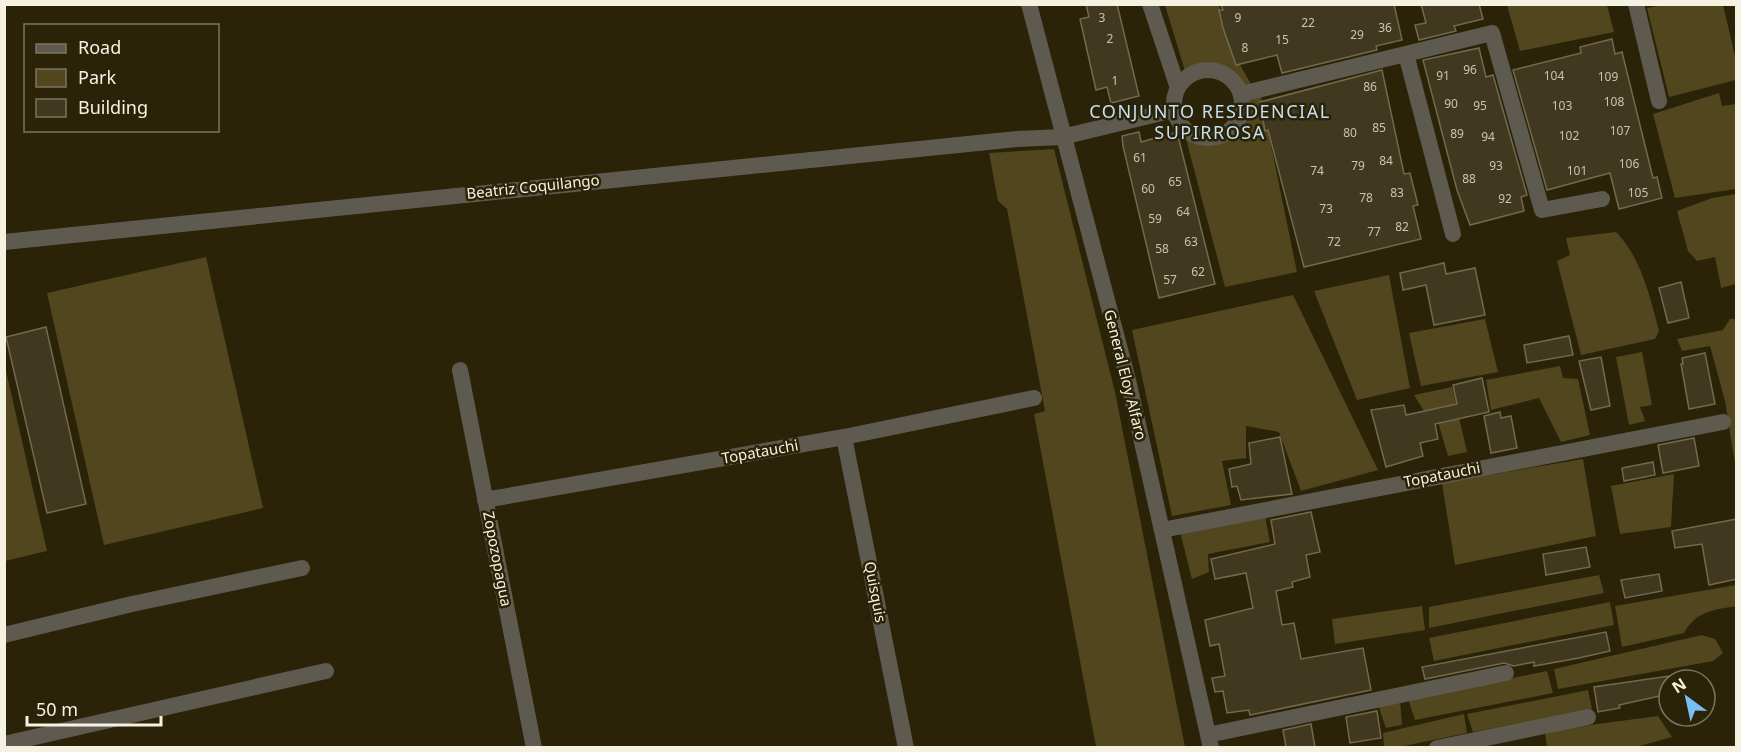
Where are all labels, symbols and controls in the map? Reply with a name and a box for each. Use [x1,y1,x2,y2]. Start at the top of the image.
house number: 3 [1099,9,1106,26]
house number: 9 [1235,9,1242,26]
house number: 22 [1301,14,1315,31]
house number: 36 [1378,19,1392,36]
legend [24,24,219,132]
house number: 29 [1350,26,1364,43]
house number: 2 [1107,30,1114,47]
house number: 15 [1275,31,1289,48]
text: Road [78,35,121,59]
house number: 8 [1242,39,1249,56]
house number: 96 [1463,61,1477,78]
text: Park [78,65,116,89]
house number: 91 [1436,67,1450,84]
house number: 104 [1544,67,1564,84]
house number: 109 [1598,68,1618,85]
house number: 1 [1112,72,1118,89]
house number: 86 [1363,78,1377,95]
house number: 108 [1604,93,1624,110]
text: Building [78,95,148,119]
house number: 90 [1444,95,1458,112]
house number: 95 [1473,97,1487,114]
house number: 103 [1552,97,1572,114]
district label: CONJUNTO RESIDENCIAL SUPIRROSA [1089,99,1331,144]
house number: 85 [1372,119,1386,136]
house number: 107 [1610,122,1630,139]
house number: 80 [1343,124,1357,141]
house number: 89 [1450,125,1464,142]
house number: 102 [1559,127,1579,144]
house number: 94 [1481,128,1495,145]
house number: 61 [1133,149,1147,166]
house number: 84 [1379,152,1393,169]
house number: 106 [1619,155,1639,172]
house number: 79 [1351,157,1365,174]
house number: 93 [1489,157,1503,174]
house number: 74 [1310,162,1324,179]
house number: 101 [1567,162,1587,179]
street label: Beatriz Coquilango [465,169,600,203]
house number: 88 [1462,170,1476,187]
house number: 65 [1168,173,1182,190]
house number: 60 [1141,180,1155,197]
house number: 83 [1390,184,1404,201]
house number: 105 [1628,184,1648,201]
house number: 78 [1359,189,1373,206]
house number: 92 [1498,190,1512,207]
house number: 73 [1319,200,1333,217]
house number: 64 [1176,203,1190,220]
house number: 59 [1148,210,1162,227]
house number: 82 [1395,218,1409,235]
house number: 77 [1367,223,1381,240]
house number: 63 [1184,233,1198,250]
house number: 72 [1327,233,1341,250]
house number: 58 [1155,240,1169,257]
house number: 62 [1191,263,1205,280]
house number: 57 [1163,271,1177,288]
street label: General Eloy Alfaro [1100,307,1152,442]
street label: Topatauchi [720,434,800,468]
street label: Topatauchi [1402,457,1482,491]
street label: Zopozopagua [479,510,517,608]
street label: Quisquis [860,560,892,624]
north arrow [1657,668,1717,728]
text: N [1667,673,1690,698]
scale bar [27,689,160,727]
text: 50 m [36,697,78,721]

